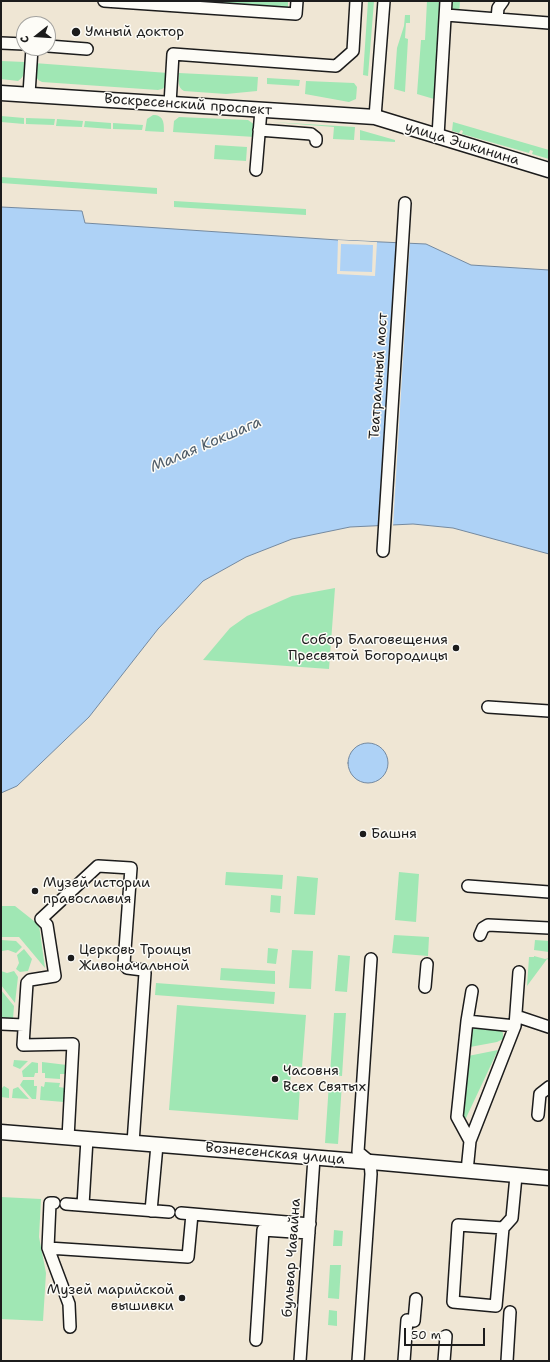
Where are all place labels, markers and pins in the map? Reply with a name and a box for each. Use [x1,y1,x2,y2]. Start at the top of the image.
place label: Умный доктор [85,24,184,40]
marker: Умный доктор [70,26,82,38]
place label: Собор Благовещения Пресвятой Богородицы [288,632,448,664]
marker: Собор Благовещения Пресвятой Богородицы [451,643,461,653]
place label: Башня [371,826,417,842]
marker: Башня [358,829,368,839]
place label: Музей истории православия [43,875,150,908]
marker: Музей истории православия [30,886,40,896]
place label: Церковь Троицы Живоначальной [79,942,191,974]
marker: Церковь Троицы Живоначальной [66,953,76,963]
place label: Часовня Всех Святых [283,1063,366,1096]
marker: Часовня Всех Святых [270,1074,280,1084]
place label: Музей марийской вышивки [47,1282,174,1314]
marker: Музей марийской вышивки [177,1293,187,1303]

